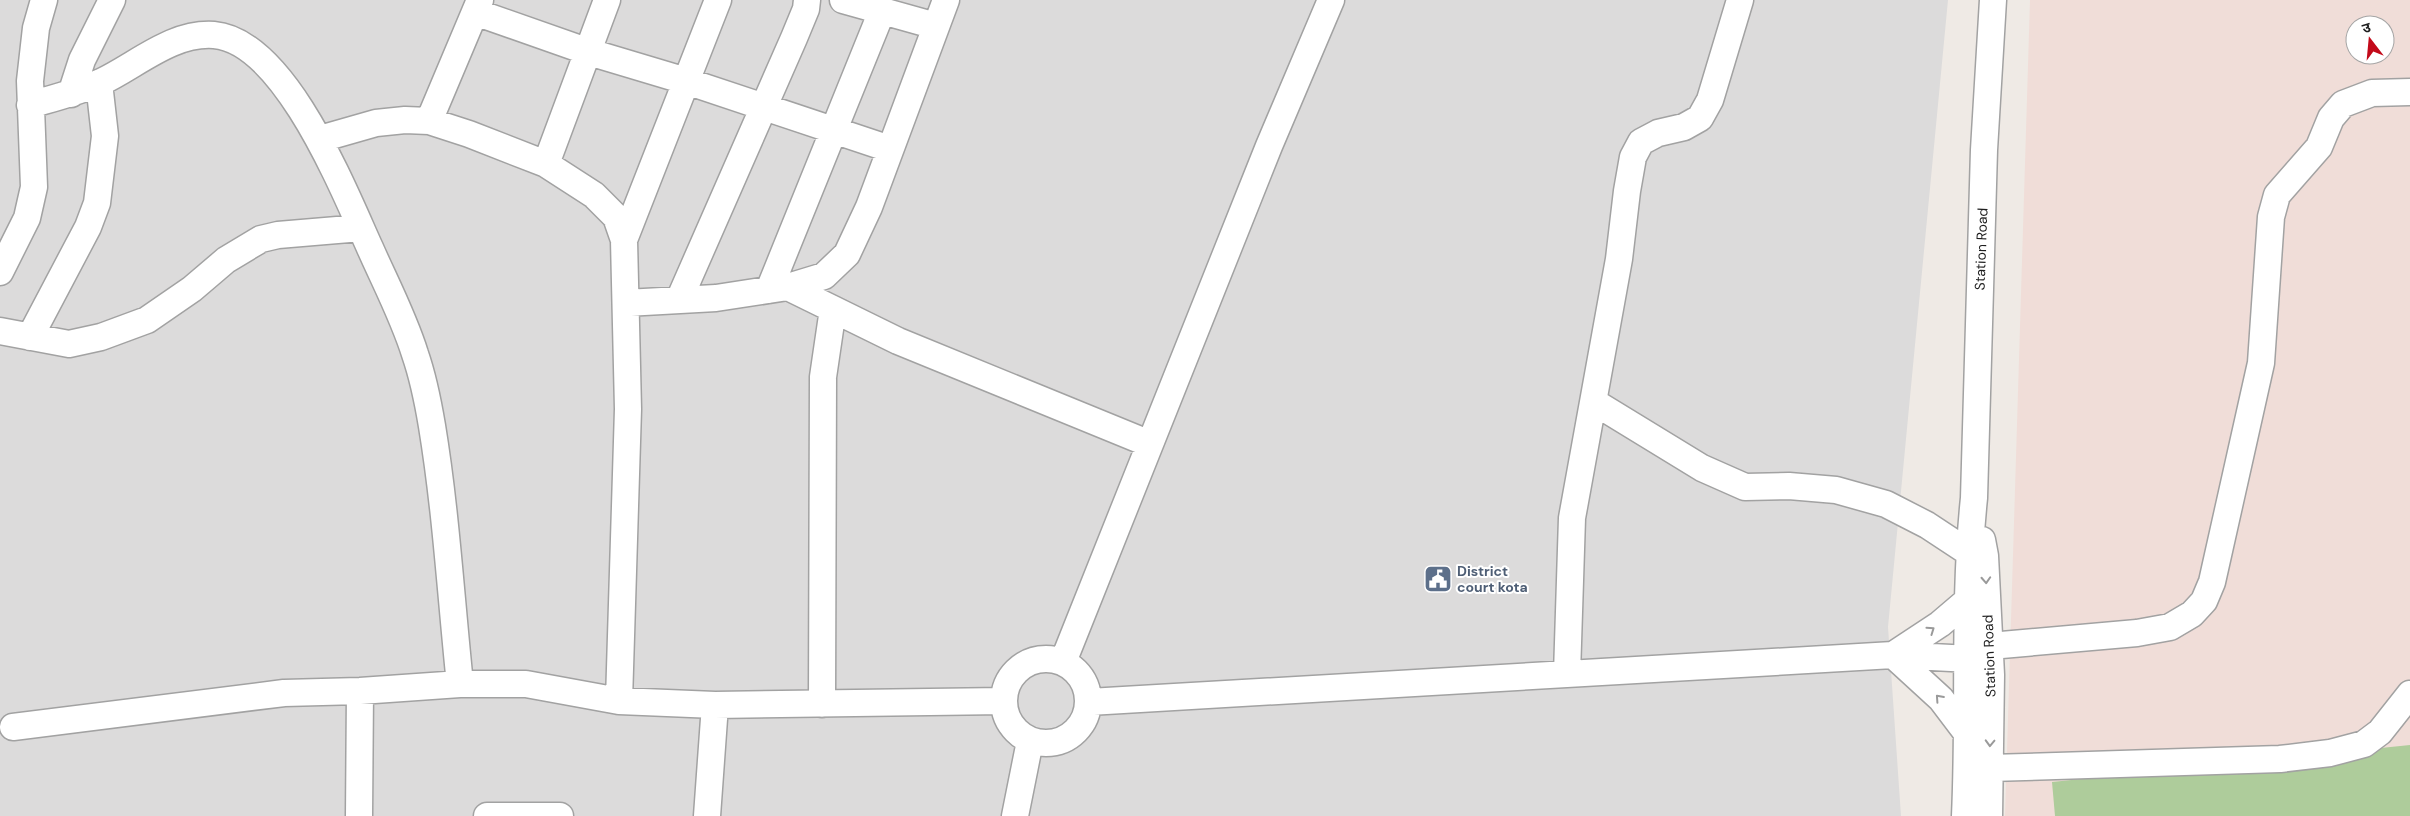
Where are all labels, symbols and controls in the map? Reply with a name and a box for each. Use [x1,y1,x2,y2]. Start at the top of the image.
north arrow [2345,15,2395,65]
text: उ [2360,18,2374,37]
street label: Station Road [1971,207,1991,291]
place label: District court kota [1457,562,1528,596]
public building icon: District court kota [1423,564,1453,594]
one-way arrow [1980,577,1991,585]
street label: Station Road [1979,614,1999,698]
one-way arrow [1925,627,1935,636]
one-way arrow [1936,694,1945,703]
one-way arrow [1985,739,1996,747]

